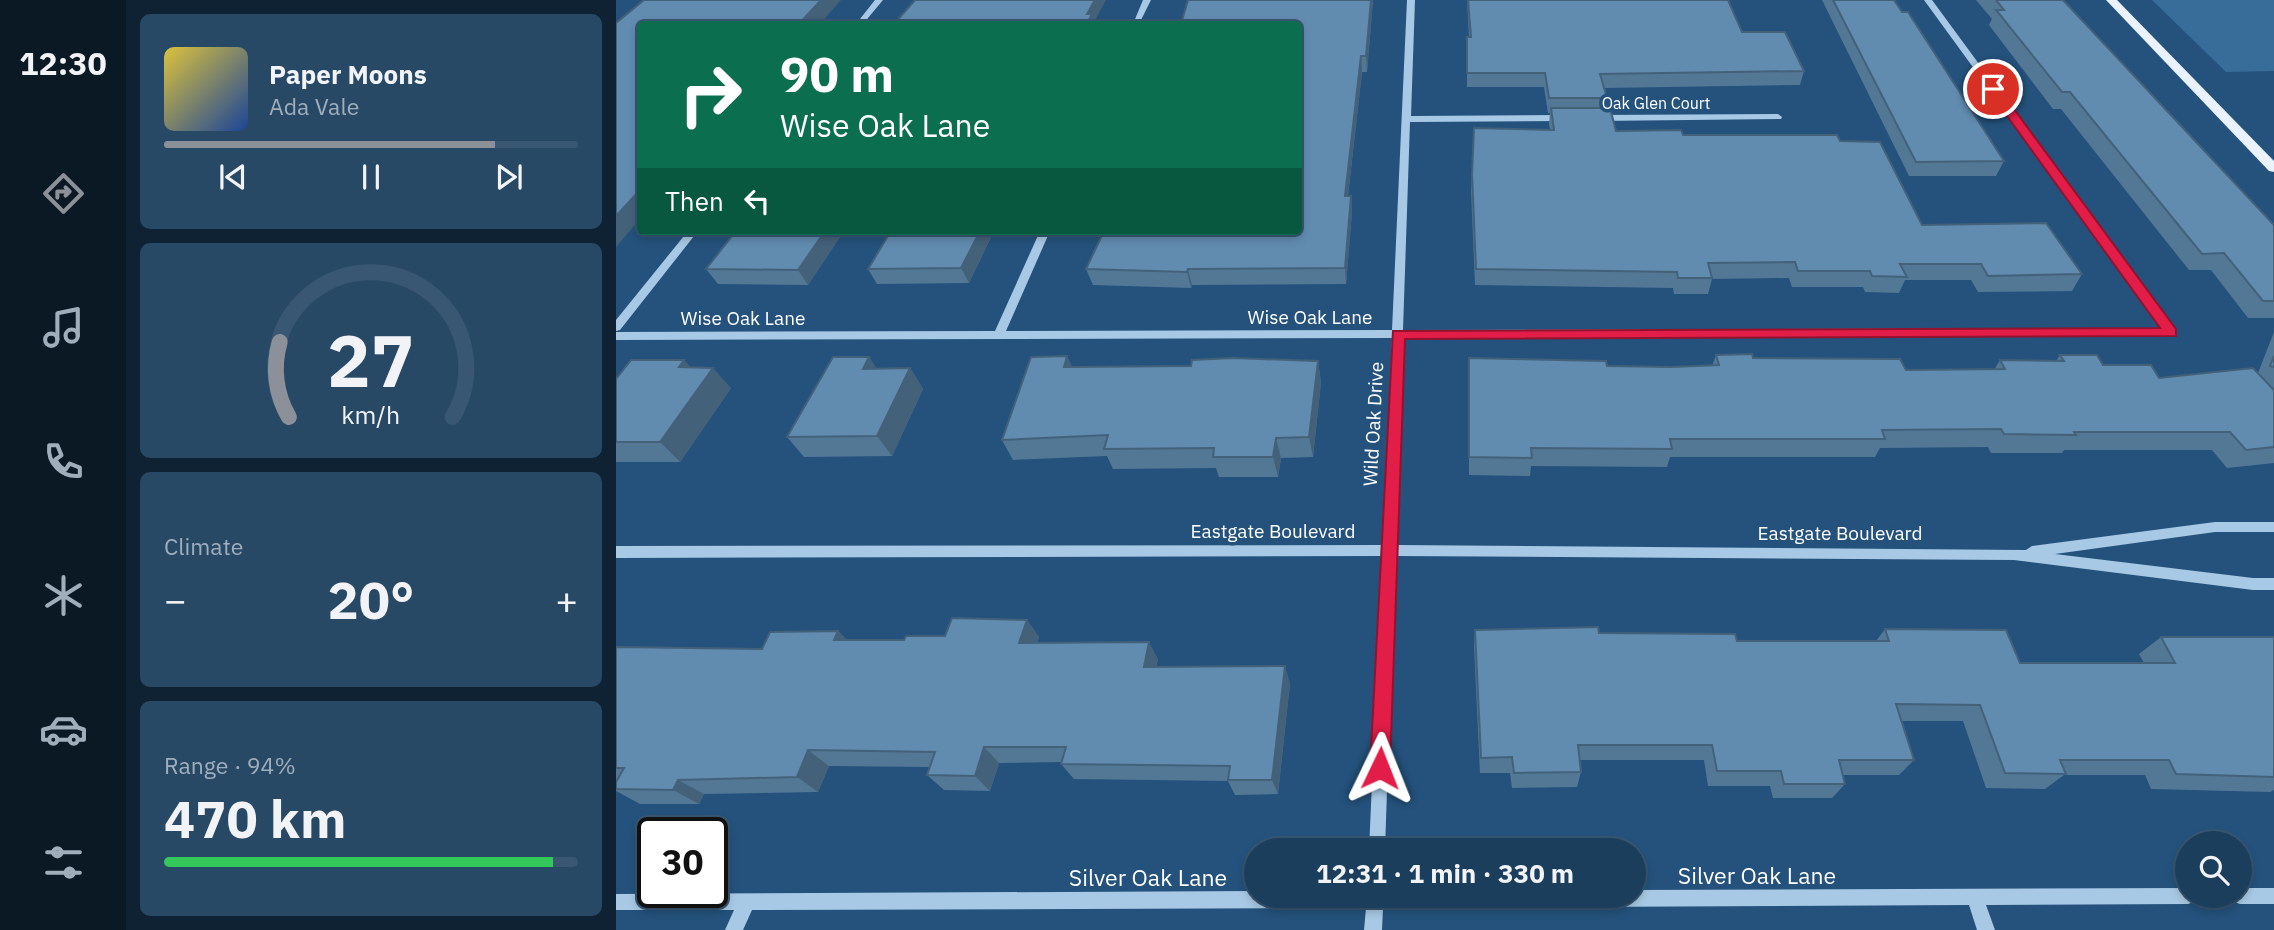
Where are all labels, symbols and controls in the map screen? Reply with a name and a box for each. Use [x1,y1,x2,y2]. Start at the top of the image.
text: 12:30 [19,42,107,84]
text: 90 m [780,42,894,105]
icon: right [665,49,756,140]
text: Paper Moons [269,57,427,91]
pin [1963,59,2023,119]
icon: arrive [1974,70,2012,108]
text: Ada Vale [269,91,359,121]
street label: Oak Glen Court [1602,93,1710,113]
text: Wise Oak Lane [780,104,990,146]
icon: previous [214,158,252,196]
icon: pause [352,158,390,196]
icon: next [490,158,528,196]
icon: directions [39,169,88,218]
icon: left [738,182,776,220]
text: Then [665,184,724,218]
icon: music [39,303,88,352]
street label: Wise Oak Lane [1248,305,1372,329]
street label: Wise Oak Lane [681,306,805,330]
text: 27 [327,312,415,407]
street label: Wild Oak Drive [1358,361,1388,487]
text: km/h [342,397,400,430]
icon: phone [39,437,88,486]
street label: Eastgate Boulevard [1191,519,1355,543]
street label: Eastgate Boulevard [1758,521,1922,545]
text: Climate [164,531,243,561]
text: 20° [328,566,414,633]
icon: climate [39,571,88,620]
text: − [164,575,187,624]
text: + [555,575,578,624]
icon: car [39,705,88,754]
position arrow [1343,731,1417,805]
text: Range · 94% [164,750,296,780]
text: 470 km [164,785,346,852]
speed limit sign: 30 [637,817,728,908]
map controls [2175,831,2252,908]
button: search [2175,831,2252,908]
icon: filters [39,838,88,887]
text: 12:31 · 1 min · 330 m [1316,856,1574,890]
street label: Silver Oak Lane [1678,860,1836,890]
street label: Silver Oak Lane [1069,862,1227,892]

